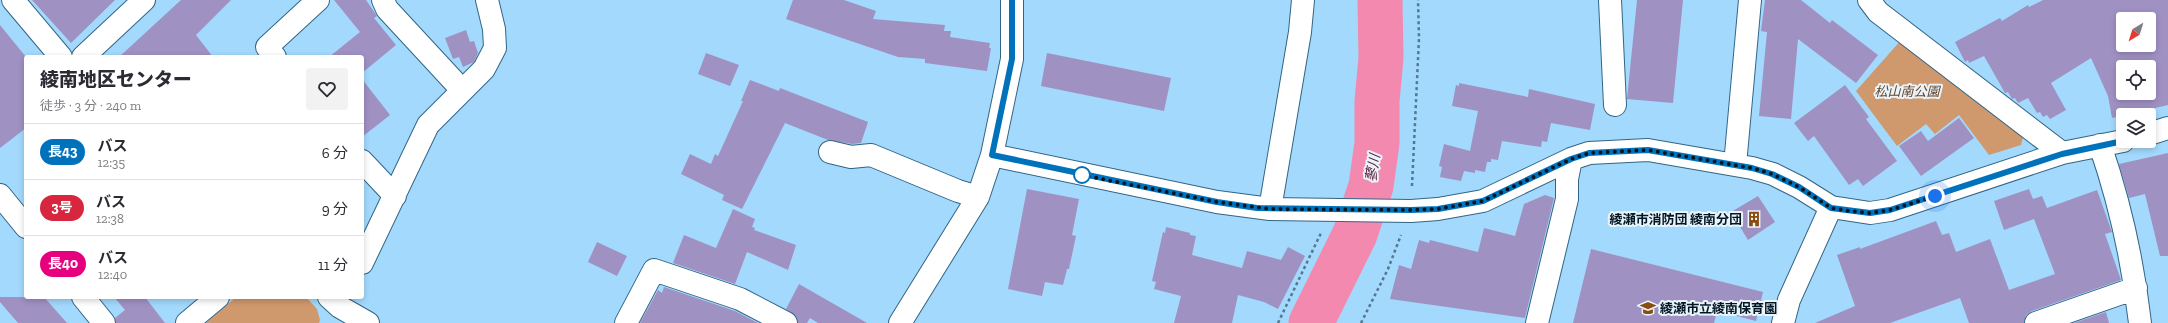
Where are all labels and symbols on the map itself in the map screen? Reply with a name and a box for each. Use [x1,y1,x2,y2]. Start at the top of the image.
north arrow [2116,12,2156,52]
park label: 松山南公園 [1874,84,1941,99]
water label: 蓼川 [1362,151,1384,183]
unlabelled marker [1073,166,1091,184]
your location [1925,186,1945,206]
building icon: 綾瀬市消防団 綾南分団 [1745,210,1763,228]
place label: 綾瀬市消防団 綾南分団 [1610,212,1742,227]
school or university icon: 綾瀬市立綾南保育園 [1639,299,1657,317]
place label: 綾瀬市立綾南保育園 [1660,301,1777,316]

